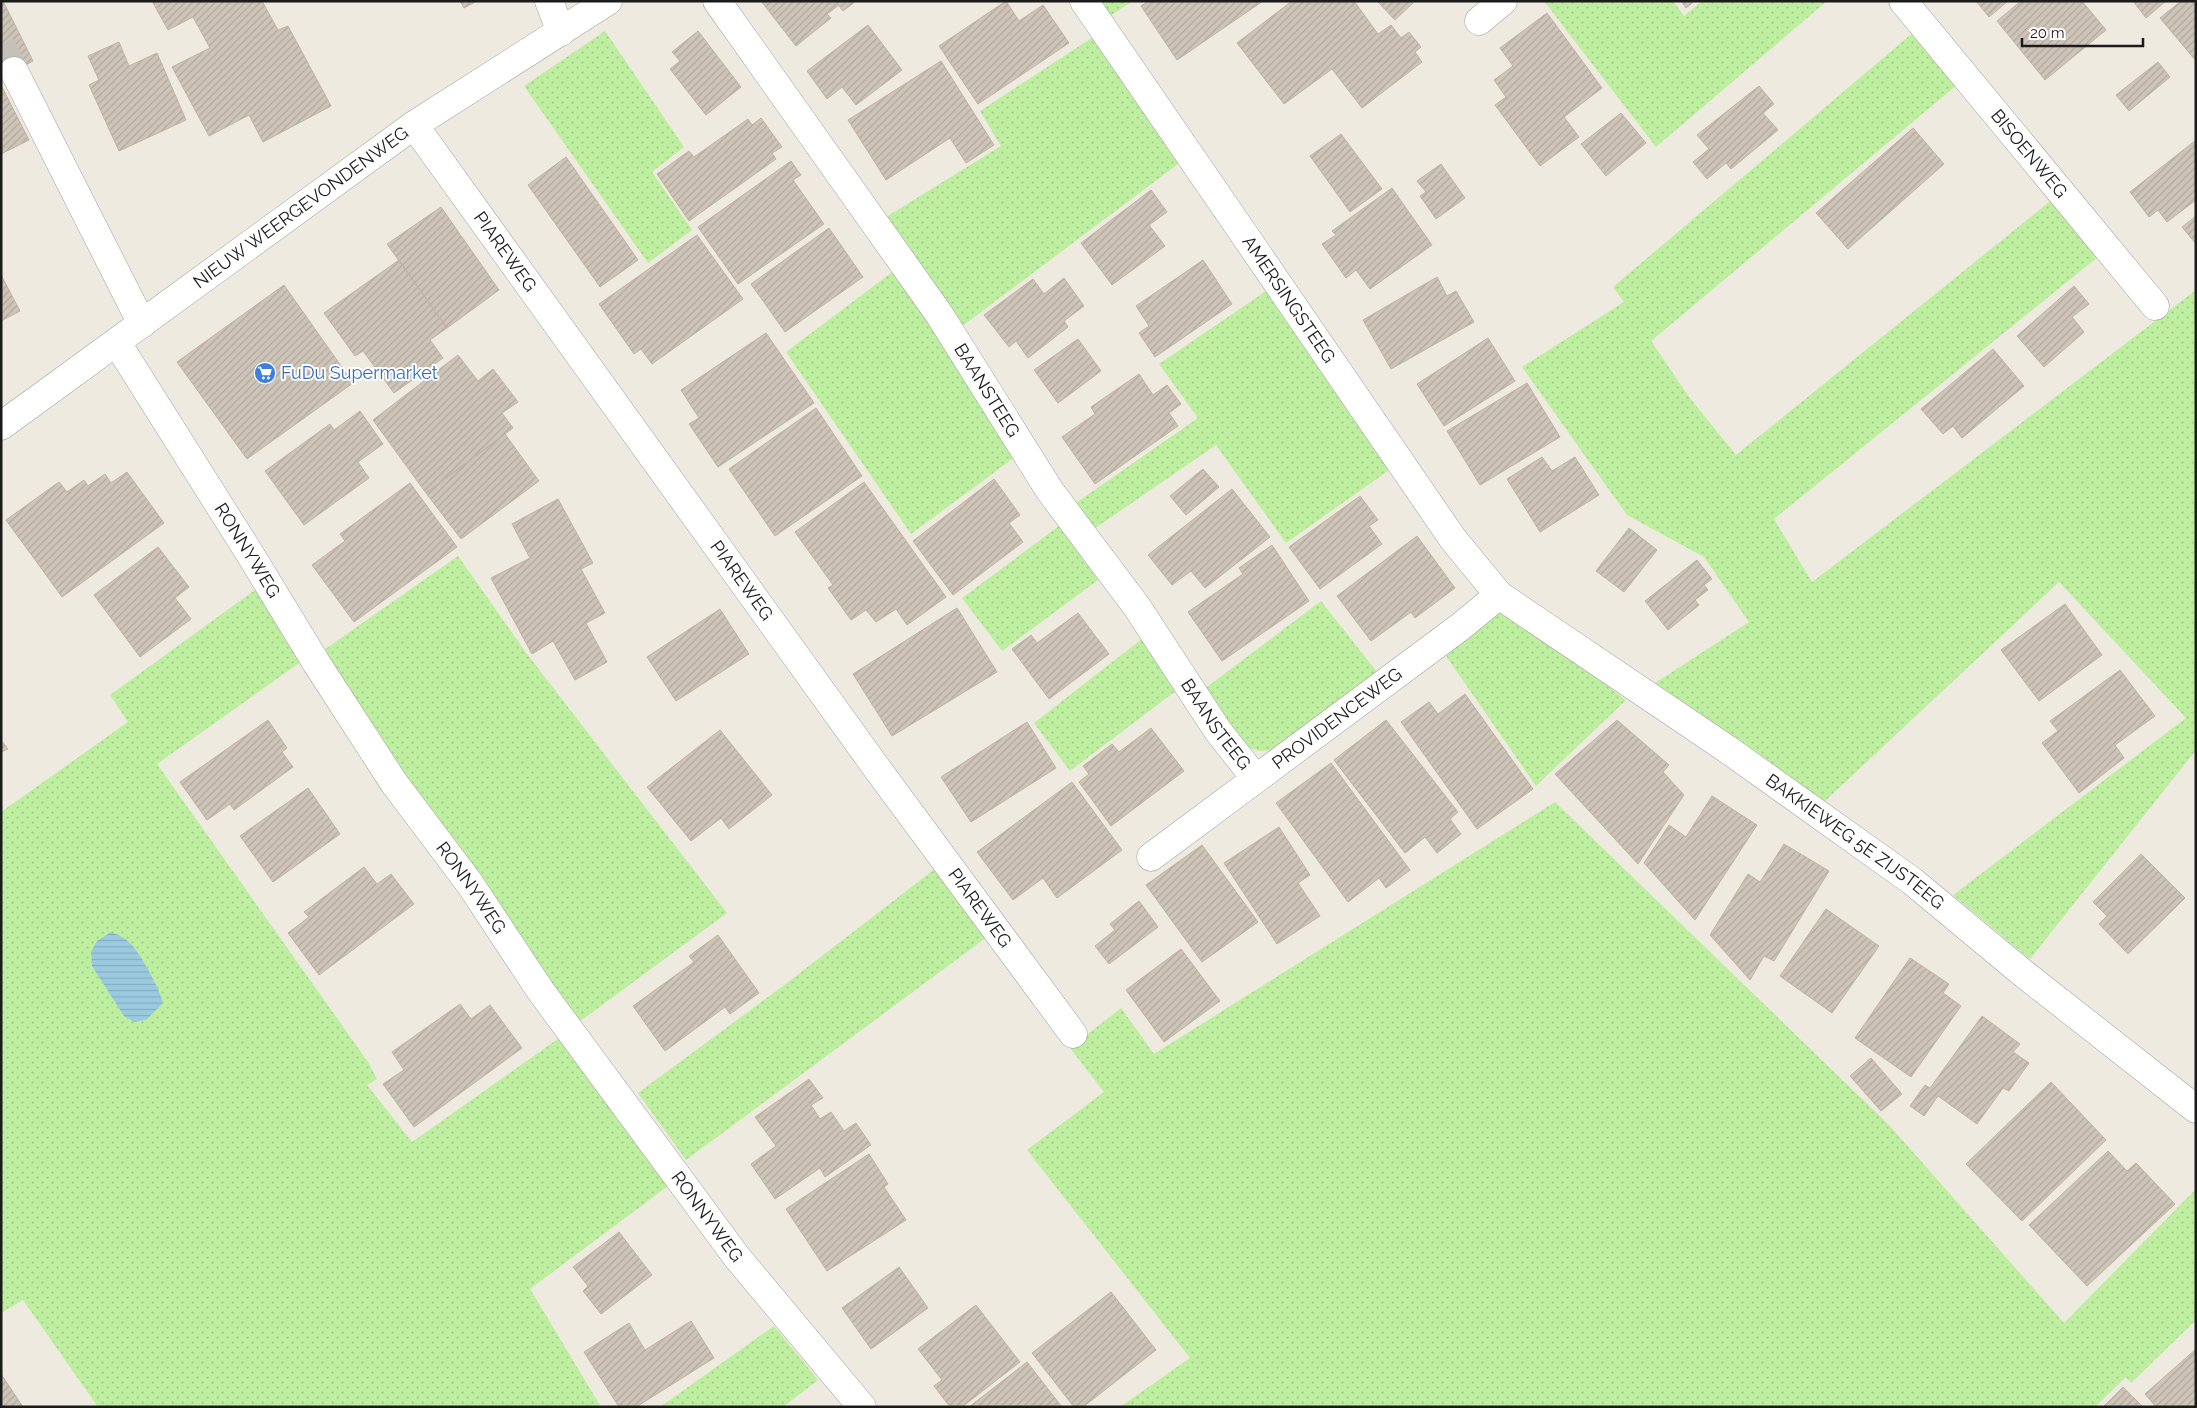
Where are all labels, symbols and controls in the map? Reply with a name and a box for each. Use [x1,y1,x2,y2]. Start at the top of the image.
scale bar [2022,15,2143,47]
text: 20 m [2030,24,2065,42]
street label: BISOENWEG [1987,105,2072,202]
street label: NIEUW WEERGEVONDENWEG [189,122,412,292]
street label: PIAREWEG [470,207,541,295]
street label: AMERSINGSTEEG [1238,232,1340,367]
street label: BAANSTEEG [950,340,1025,441]
supermarket icon: FuDu Supermarket [253,361,277,385]
place label: FuDu Supermarket [281,362,438,383]
street label: RONNYWEG [211,499,285,601]
street label: PIAREWEG [706,536,778,624]
street label: PROVIDENCEWEG [1268,663,1406,773]
street label: BAANSTEEG [1177,675,1255,774]
street label: BAKKIEWEG 5E ZIJSTEEG [1762,769,1949,913]
street label: RONNYWEG [432,837,511,937]
street label: PIAREWEG [944,864,1016,951]
street label: RONNYWEG [667,1167,748,1266]

